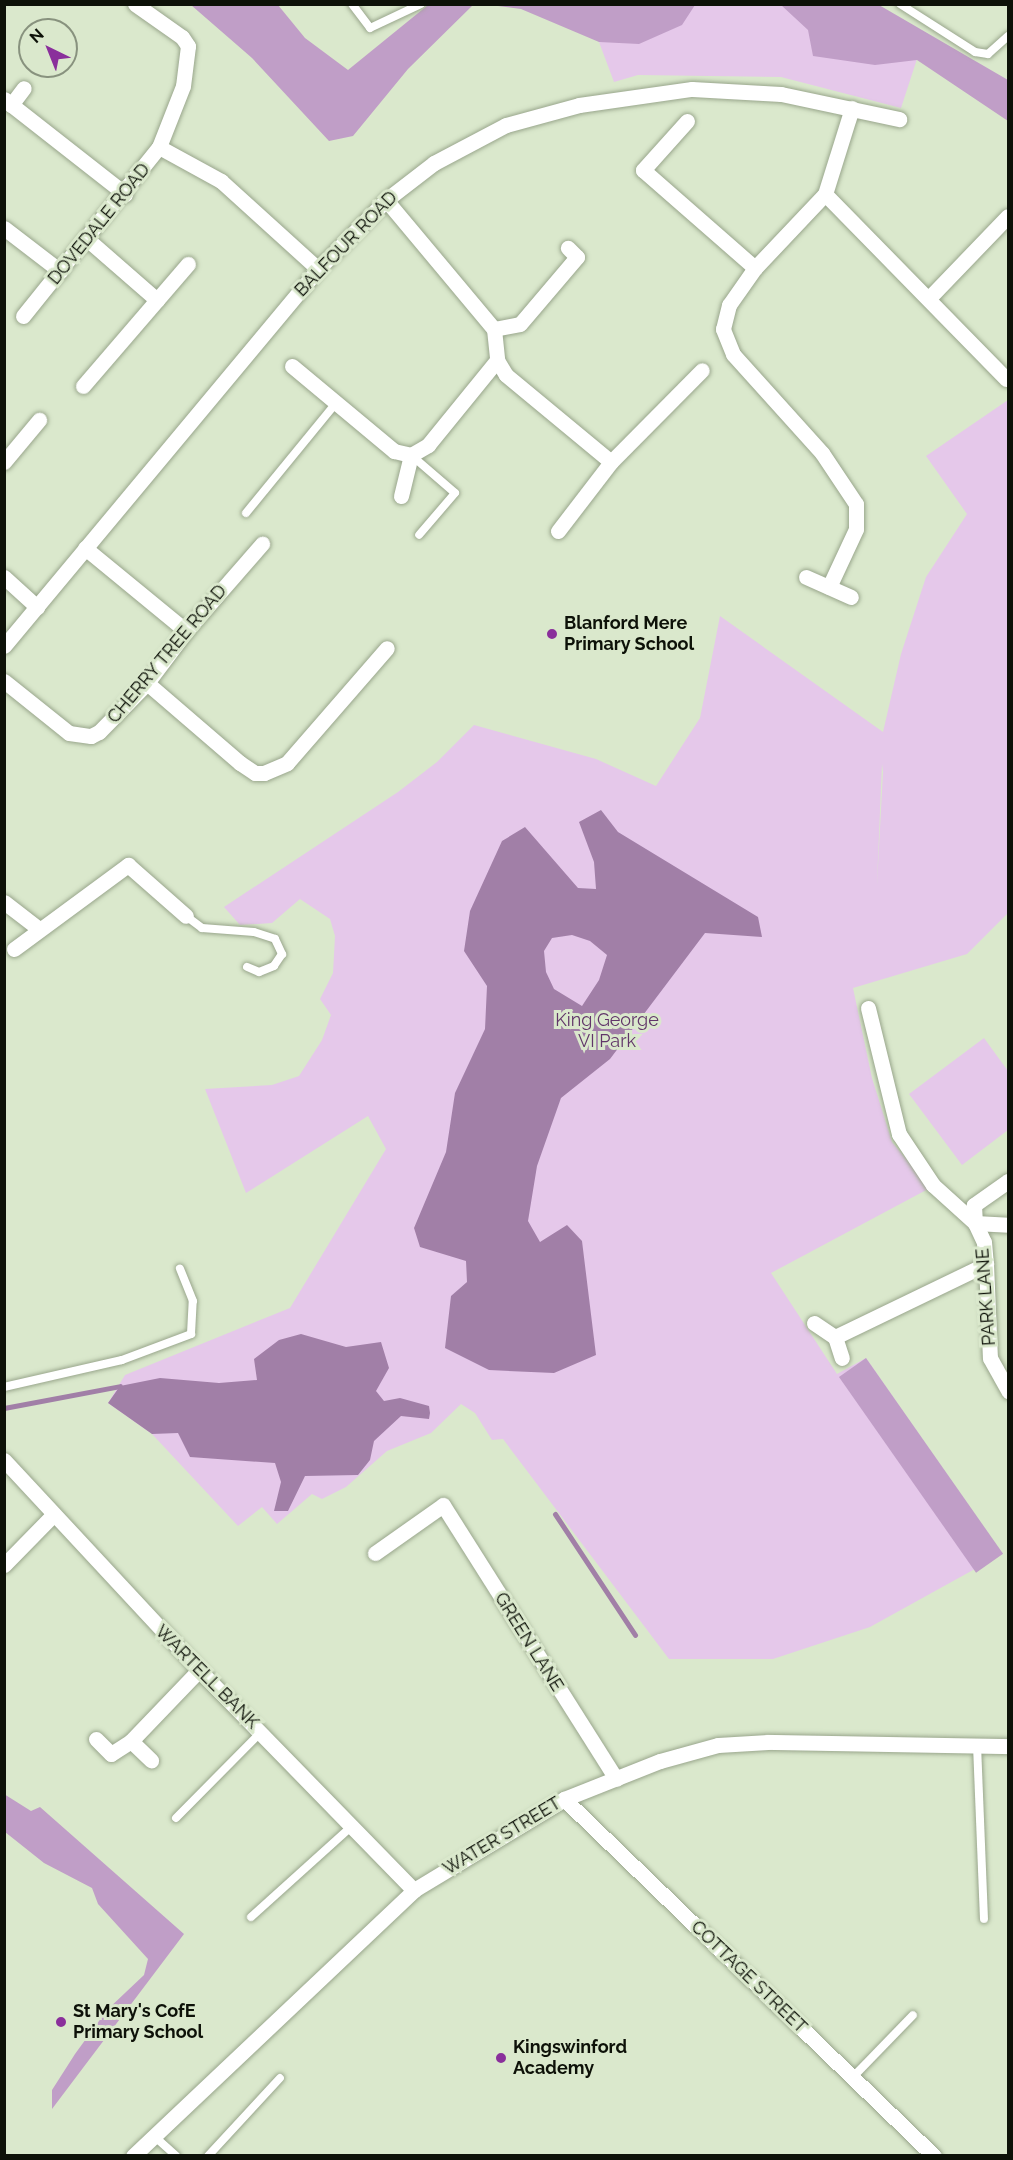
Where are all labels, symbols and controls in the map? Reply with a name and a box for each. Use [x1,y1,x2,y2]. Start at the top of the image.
north arrow [18,18,78,78]
text: N [26,25,48,47]
street label: DOVEDALE ROAD [44,159,154,289]
street label: BALFOUR ROAD [290,187,402,301]
street label: CHERRY TREE ROAD [102,580,232,728]
place label: Blanford Mere Primary School [564,613,695,656]
marker: Blanford Mere Primary School [545,627,559,641]
park label: King George VI Park [555,1010,659,1052]
street label: PARK LANE [972,1247,1000,1347]
street label: GREEN LANE [490,1589,568,1695]
street label: WARTELL BANK [150,1620,264,1734]
street label: WATER STREET [439,1792,565,1880]
street label: COTTAGE STREET [687,1916,811,2038]
place label: St Mary's CofE Primary School [73,2001,204,2044]
marker: St Mary's CofE Primary School [54,2015,68,2029]
place label: Kingswinford Academy [513,2037,627,2080]
marker: Kingswinford Academy [494,2051,508,2065]

